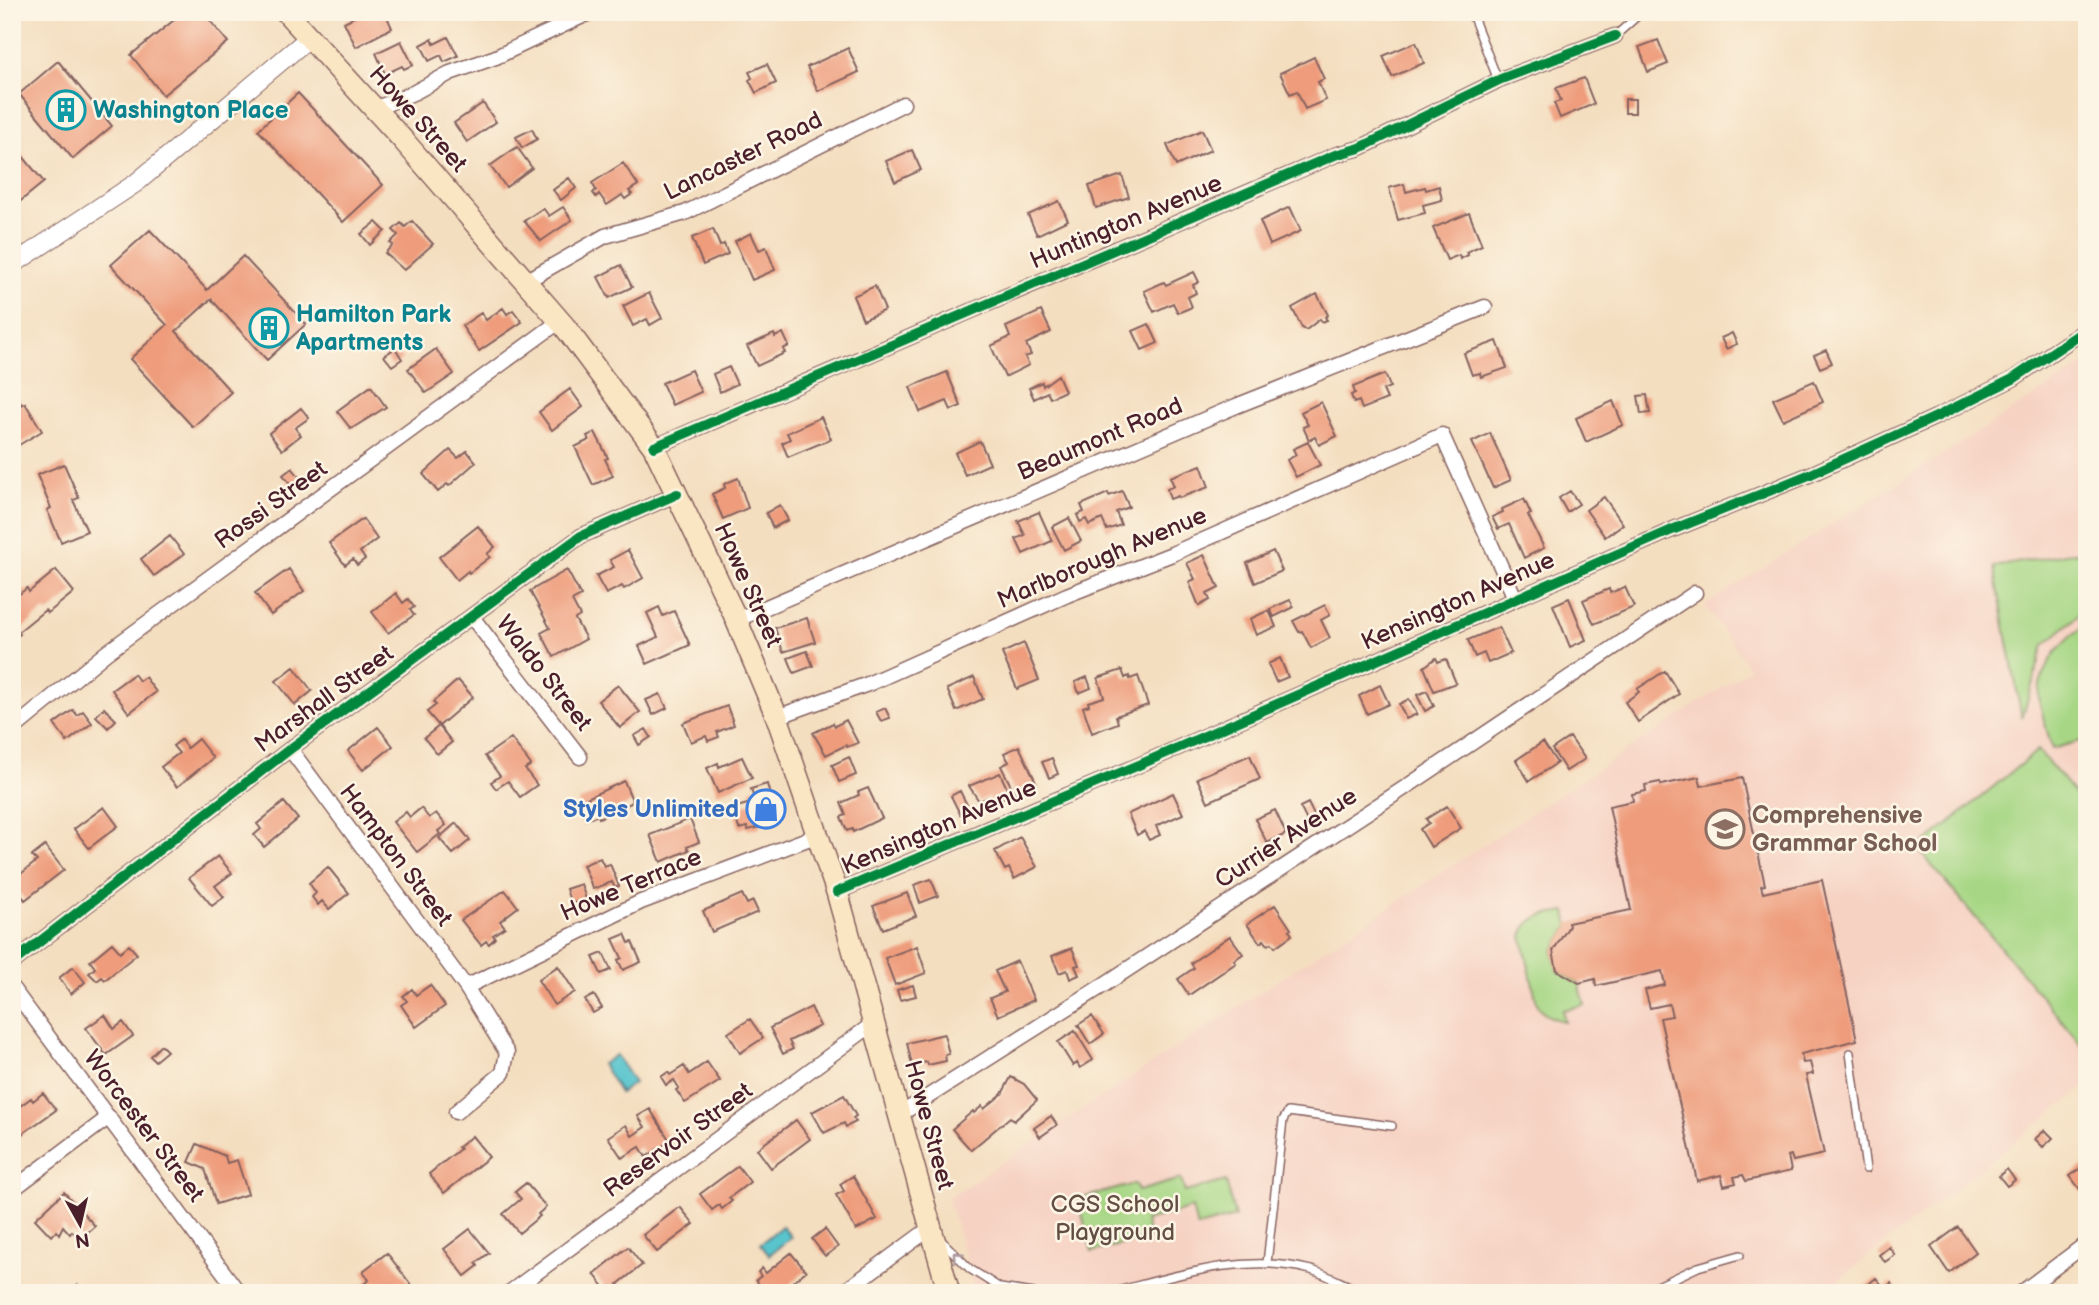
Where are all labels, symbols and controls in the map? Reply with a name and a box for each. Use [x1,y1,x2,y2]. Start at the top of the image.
street label: Howe Street [363,60,474,179]
building icon: Washington Place [45,89,87,131]
place label: Washington Place [93,96,289,125]
street label: Lancaster Road [659,105,827,207]
street label: Huntington Avenue [1026,168,1226,276]
place label: Hamilton Park Apartments [295,300,451,357]
building icon: Hamilton Park Apartments [248,307,290,349]
street label: Beaumont Road [1013,391,1187,487]
street label: Rossi Street [209,454,333,556]
street label: Marlborough Avenue [993,501,1211,615]
street label: Howe Street [708,518,789,652]
street label: Kensington Avenue [1357,545,1559,657]
street label: Waldo Street [490,609,598,737]
street label: Marshall Street [249,639,399,759]
street label: Kensington Avenue [837,773,1041,881]
street label: Hampton Street [333,778,459,932]
street label: Currier Avenue [1210,781,1362,895]
shop icon: Styles Unlimited [745,788,787,830]
place label: Styles Unlimited [563,795,739,824]
place label: Comprehensive Grammar School [1752,801,1937,858]
school or university icon: Comprehensive Grammar School [1704,808,1746,850]
street label: Howe Terrace [556,842,706,928]
street label: Worcester Street [77,1044,211,1208]
street label: Howe Street [898,1057,960,1194]
street label: Reservoir Street [598,1076,759,1204]
north arrow [46,1190,116,1260]
park label: CGS School Playground [1051,1190,1179,1247]
text: N [73,1227,91,1252]
one-way arrow [953,1252,965,1264]

